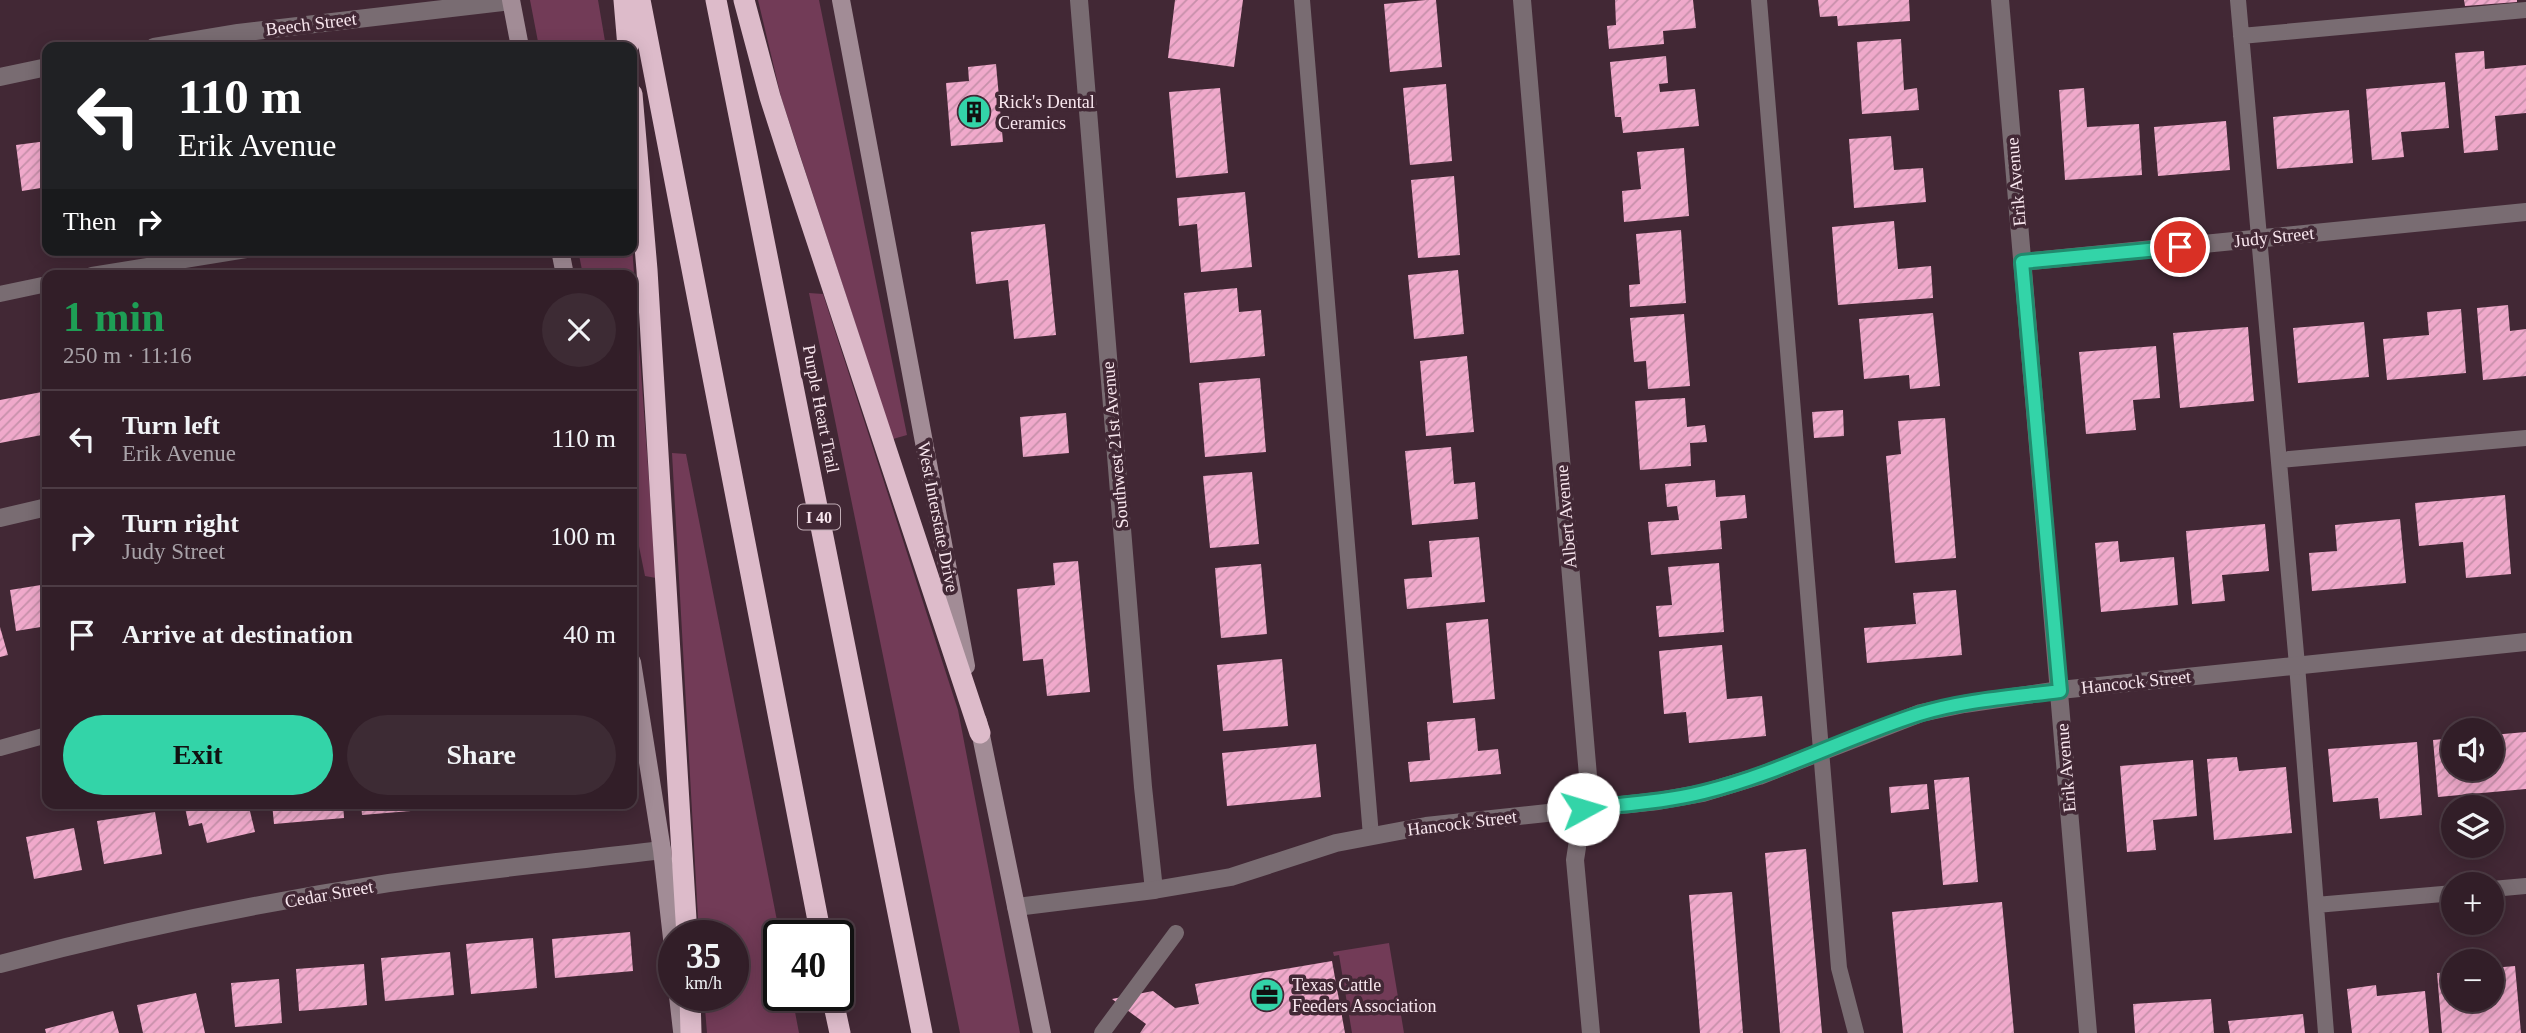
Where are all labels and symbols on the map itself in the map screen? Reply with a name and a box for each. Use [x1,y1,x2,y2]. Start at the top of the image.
street label: Beech Street [264,9,358,39]
place label: Rick's Dental Ceramics [998,92,1095,133]
building icon: Rick's Dental Ceramics [955,93,993,131]
street label: Erik Avenue [2002,137,2030,227]
pin [2150,217,2210,277]
street label: Judy Street [2233,223,2315,251]
street label: Purple Heart Trail [799,343,843,475]
street label: Southwest 21st Avenue [1098,361,1132,529]
street label: West Interstate Drive [914,440,962,594]
street label: Albert Avenue [1551,464,1581,570]
road number: I 40 [798,504,840,530]
street label: Hancock Street [2080,666,2192,698]
street label: Erik Avenue [2052,723,2080,813]
position arrow [1546,772,1620,846]
street label: Hancock Street [1406,806,1518,840]
street label: Cedar Street [283,876,375,912]
speed limit sign: 40 [763,920,854,1011]
place label: Texas Cattle Feeders Association [1292,975,1436,1016]
office icon: Texas Cattle Feeders Association [1248,976,1286,1014]

